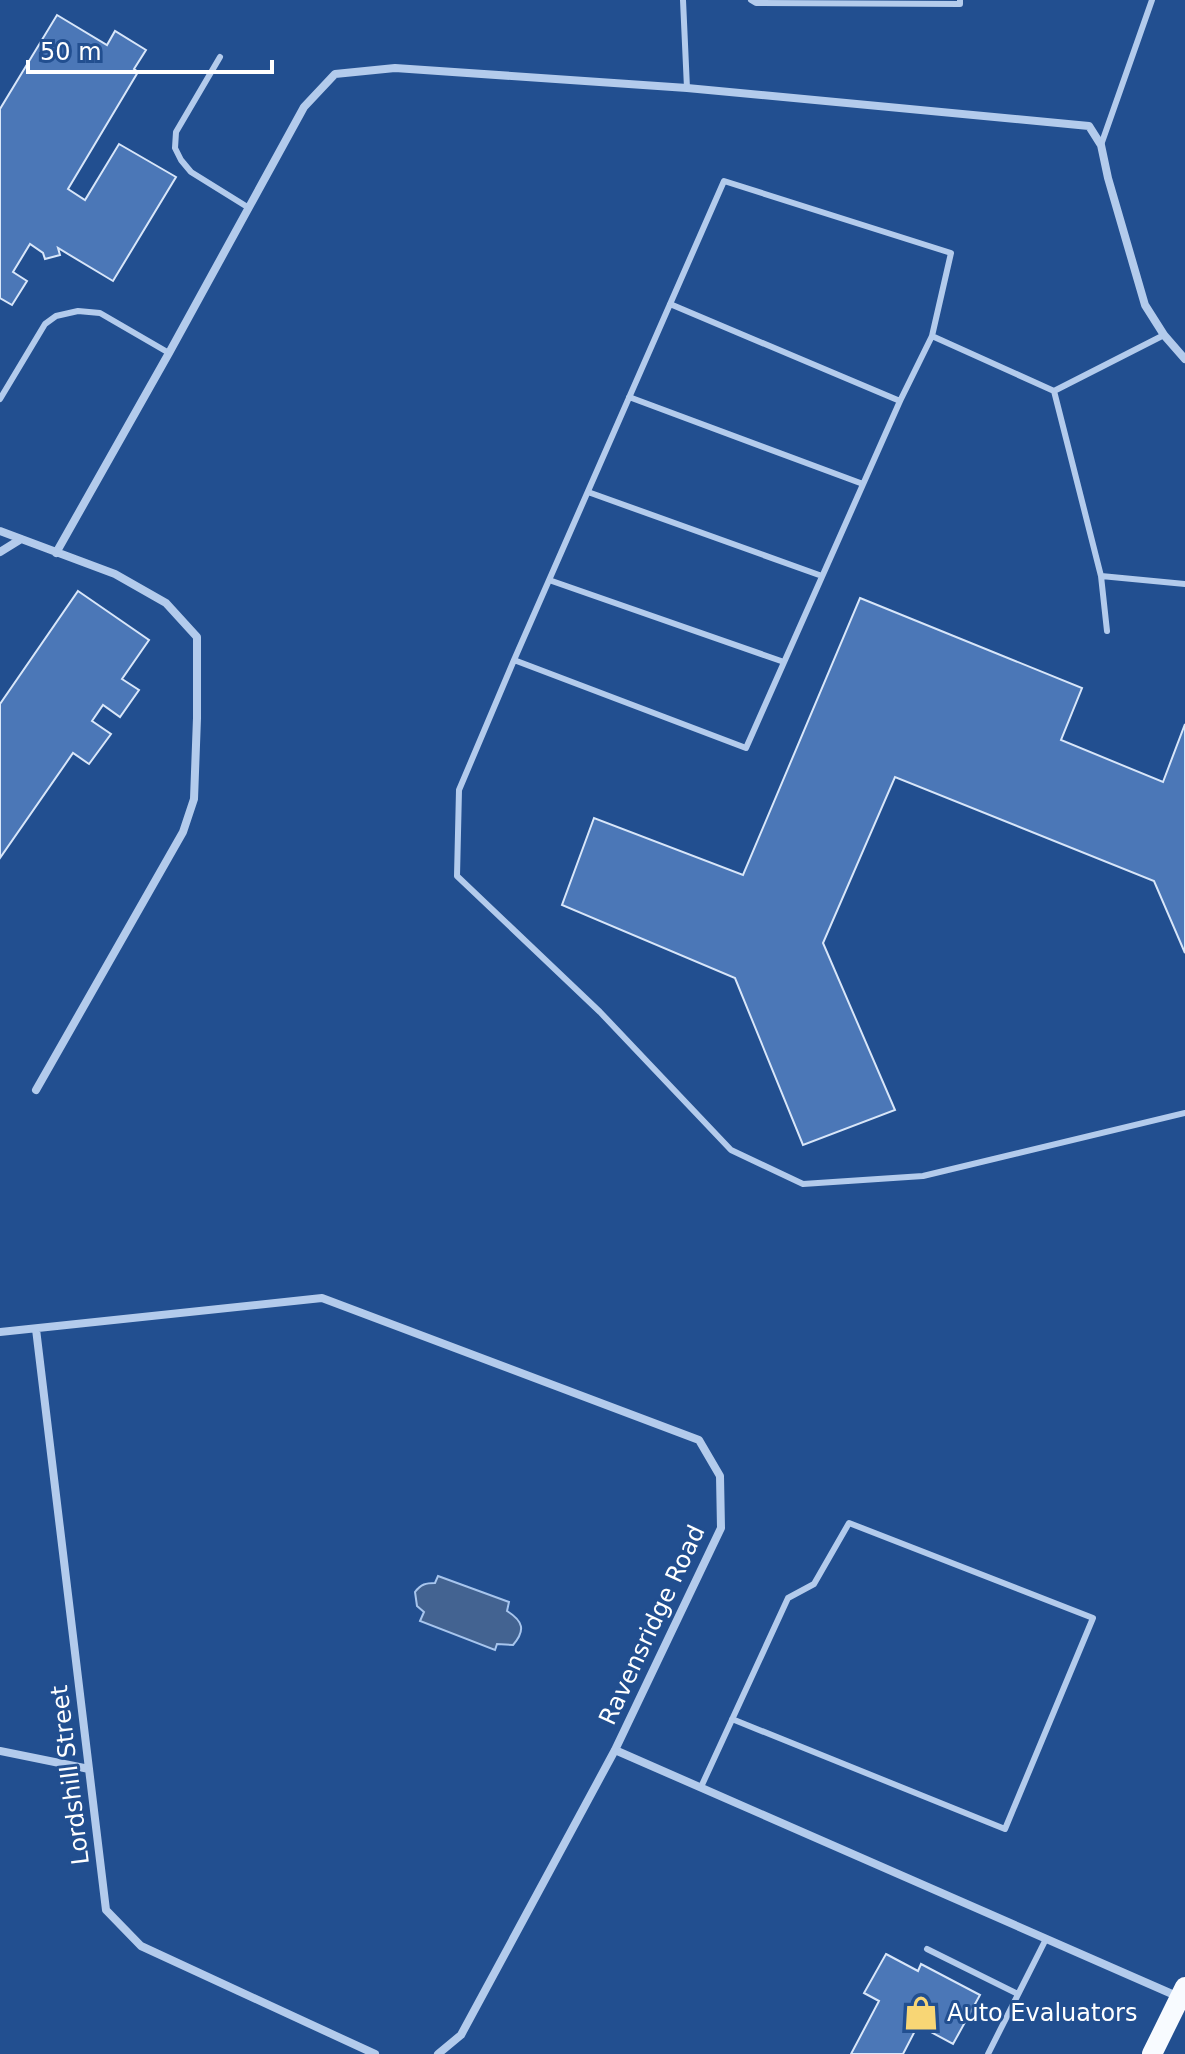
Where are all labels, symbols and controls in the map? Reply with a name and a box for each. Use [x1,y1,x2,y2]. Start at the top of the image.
scale bar [28,24,272,74]
text: 50 m [40,38,102,66]
street label: Ravensridge Road [593,1521,711,1729]
street label: Lordshill Street [45,1684,95,1866]
shop icon: Auto Evaluators [902,1994,940,2032]
place label: Auto Evaluators [947,1999,1137,2027]

